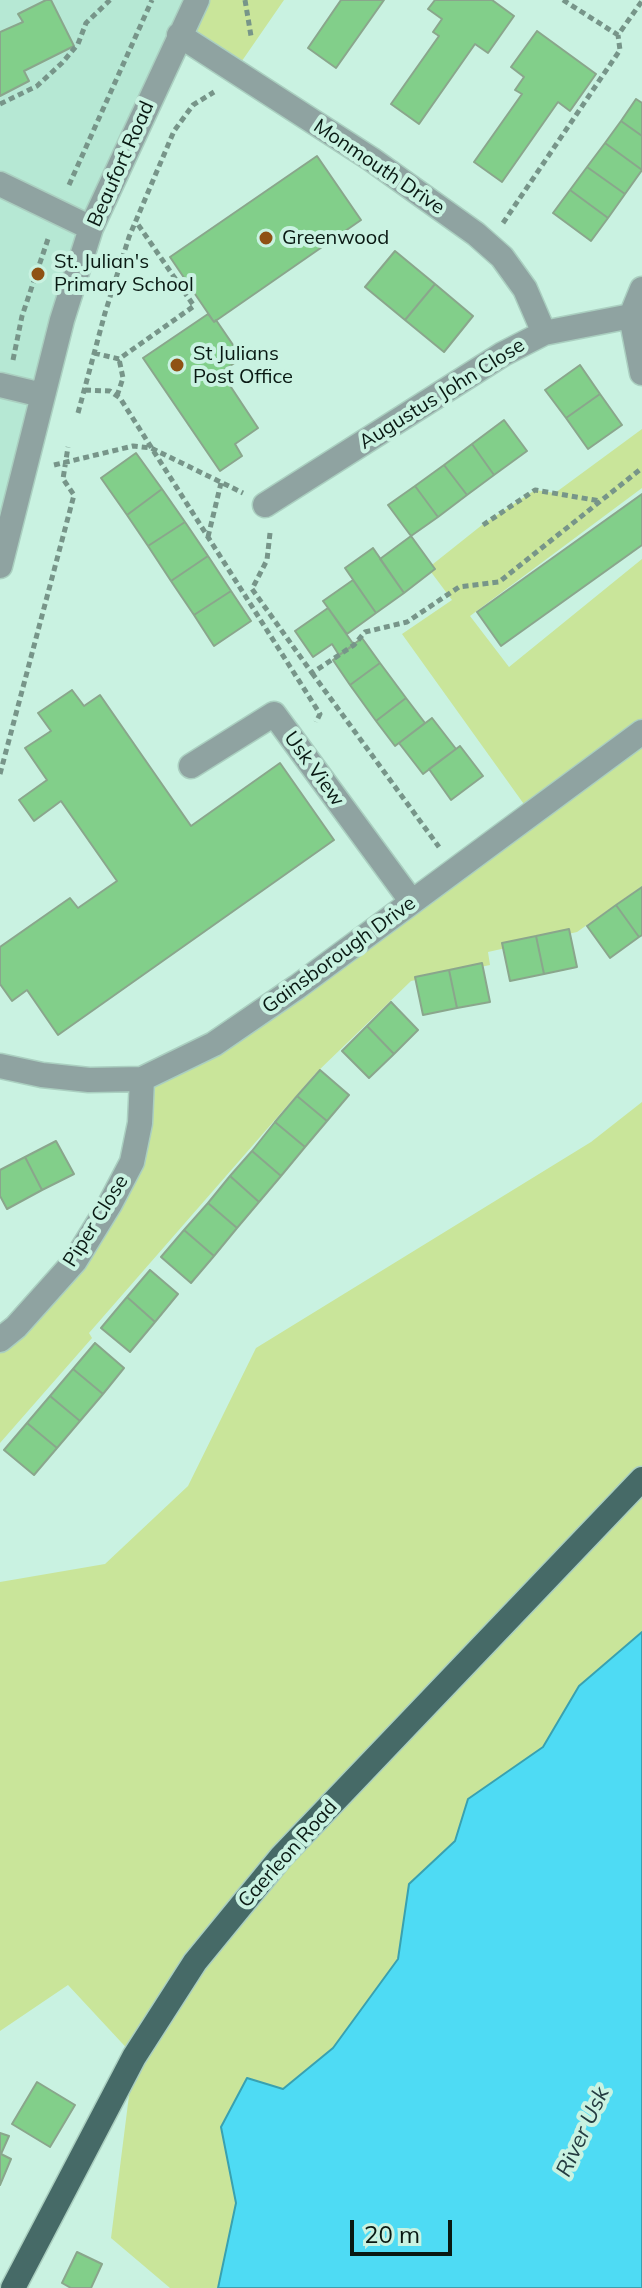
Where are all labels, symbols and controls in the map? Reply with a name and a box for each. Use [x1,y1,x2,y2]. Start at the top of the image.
street label: Beaufort Road [83,97,159,231]
street label: Monmouth Drive [309,114,449,220]
place label: Greenwood [282,226,389,250]
marker: Greenwood [257,229,275,247]
place label: St. Julian's Primary School [54,250,194,297]
marker: St. Julian's Primary School [29,265,47,283]
street label: Augustus John Close [355,333,529,455]
place label: St Julians Post Office [193,342,293,389]
marker: St Julians Post Office [168,356,186,374]
street label: Usk View [279,727,349,811]
street label: Gainsborough Drive [258,891,420,1019]
street label: Piper Close [58,1171,134,1271]
street label: Caerleon Road [233,1795,343,1913]
water label: River Usk [551,2083,615,2181]
scale bar [354,2204,456,2254]
text: 20 m [364,2219,420,2249]

